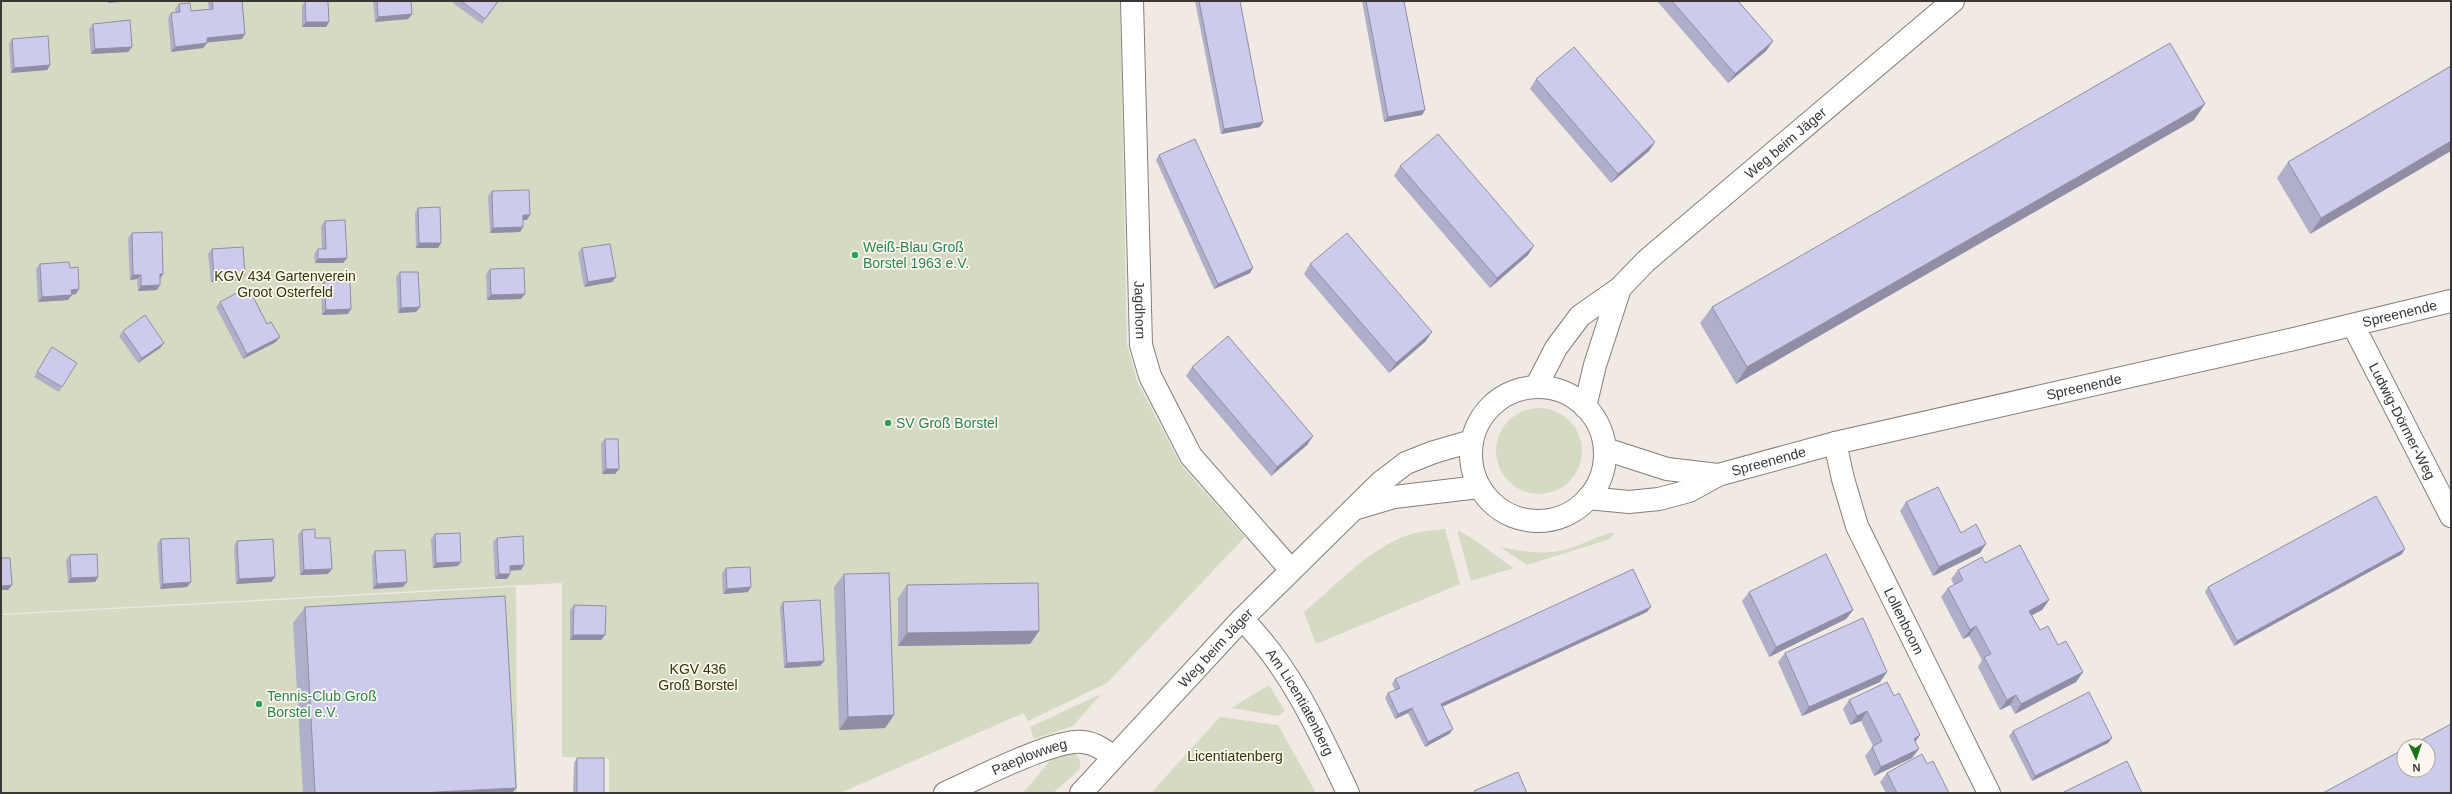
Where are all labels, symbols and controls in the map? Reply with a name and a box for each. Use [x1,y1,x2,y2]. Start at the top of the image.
street label: Weg beim Jäger [1742,104,1830,182]
place label: Weiß-Blau Groß Borstel 1963 e.V. [863,239,969,271]
marker: Weiß-Blau Groß Borstel 1963 e.V. [850,250,860,260]
park label: KGV 434 Gartenverein Groot Osterfeld [214,268,356,300]
street label: Jagdhorn [1131,280,1149,339]
street label: Spreenende [2361,297,2439,330]
street label: Ludwig-Dörmer-Weg [2366,360,2439,482]
street label: Spreenende [2045,370,2123,403]
place label: SV Groß Borstel [896,415,998,431]
marker: SV Groß Borstel [883,418,893,428]
street label: Spreenende [1730,443,1808,479]
street label: Lollenboom [1881,585,1927,657]
street label: Weg beim Jäger [1175,605,1256,690]
street label: Am Licentiatenberg [1263,646,1337,758]
park label: KGV 436 Groß Borstel [658,661,738,693]
place label: Tennis-Club Groß Borstel e.V. [267,688,377,720]
marker: Tennis-Club Groß Borstel e.V. [254,699,264,709]
street label: Paeplowweg [989,735,1069,778]
north arrow [2396,738,2436,778]
park label: Licentiatenberg [1187,748,1283,764]
text: N [2412,762,2421,774]

